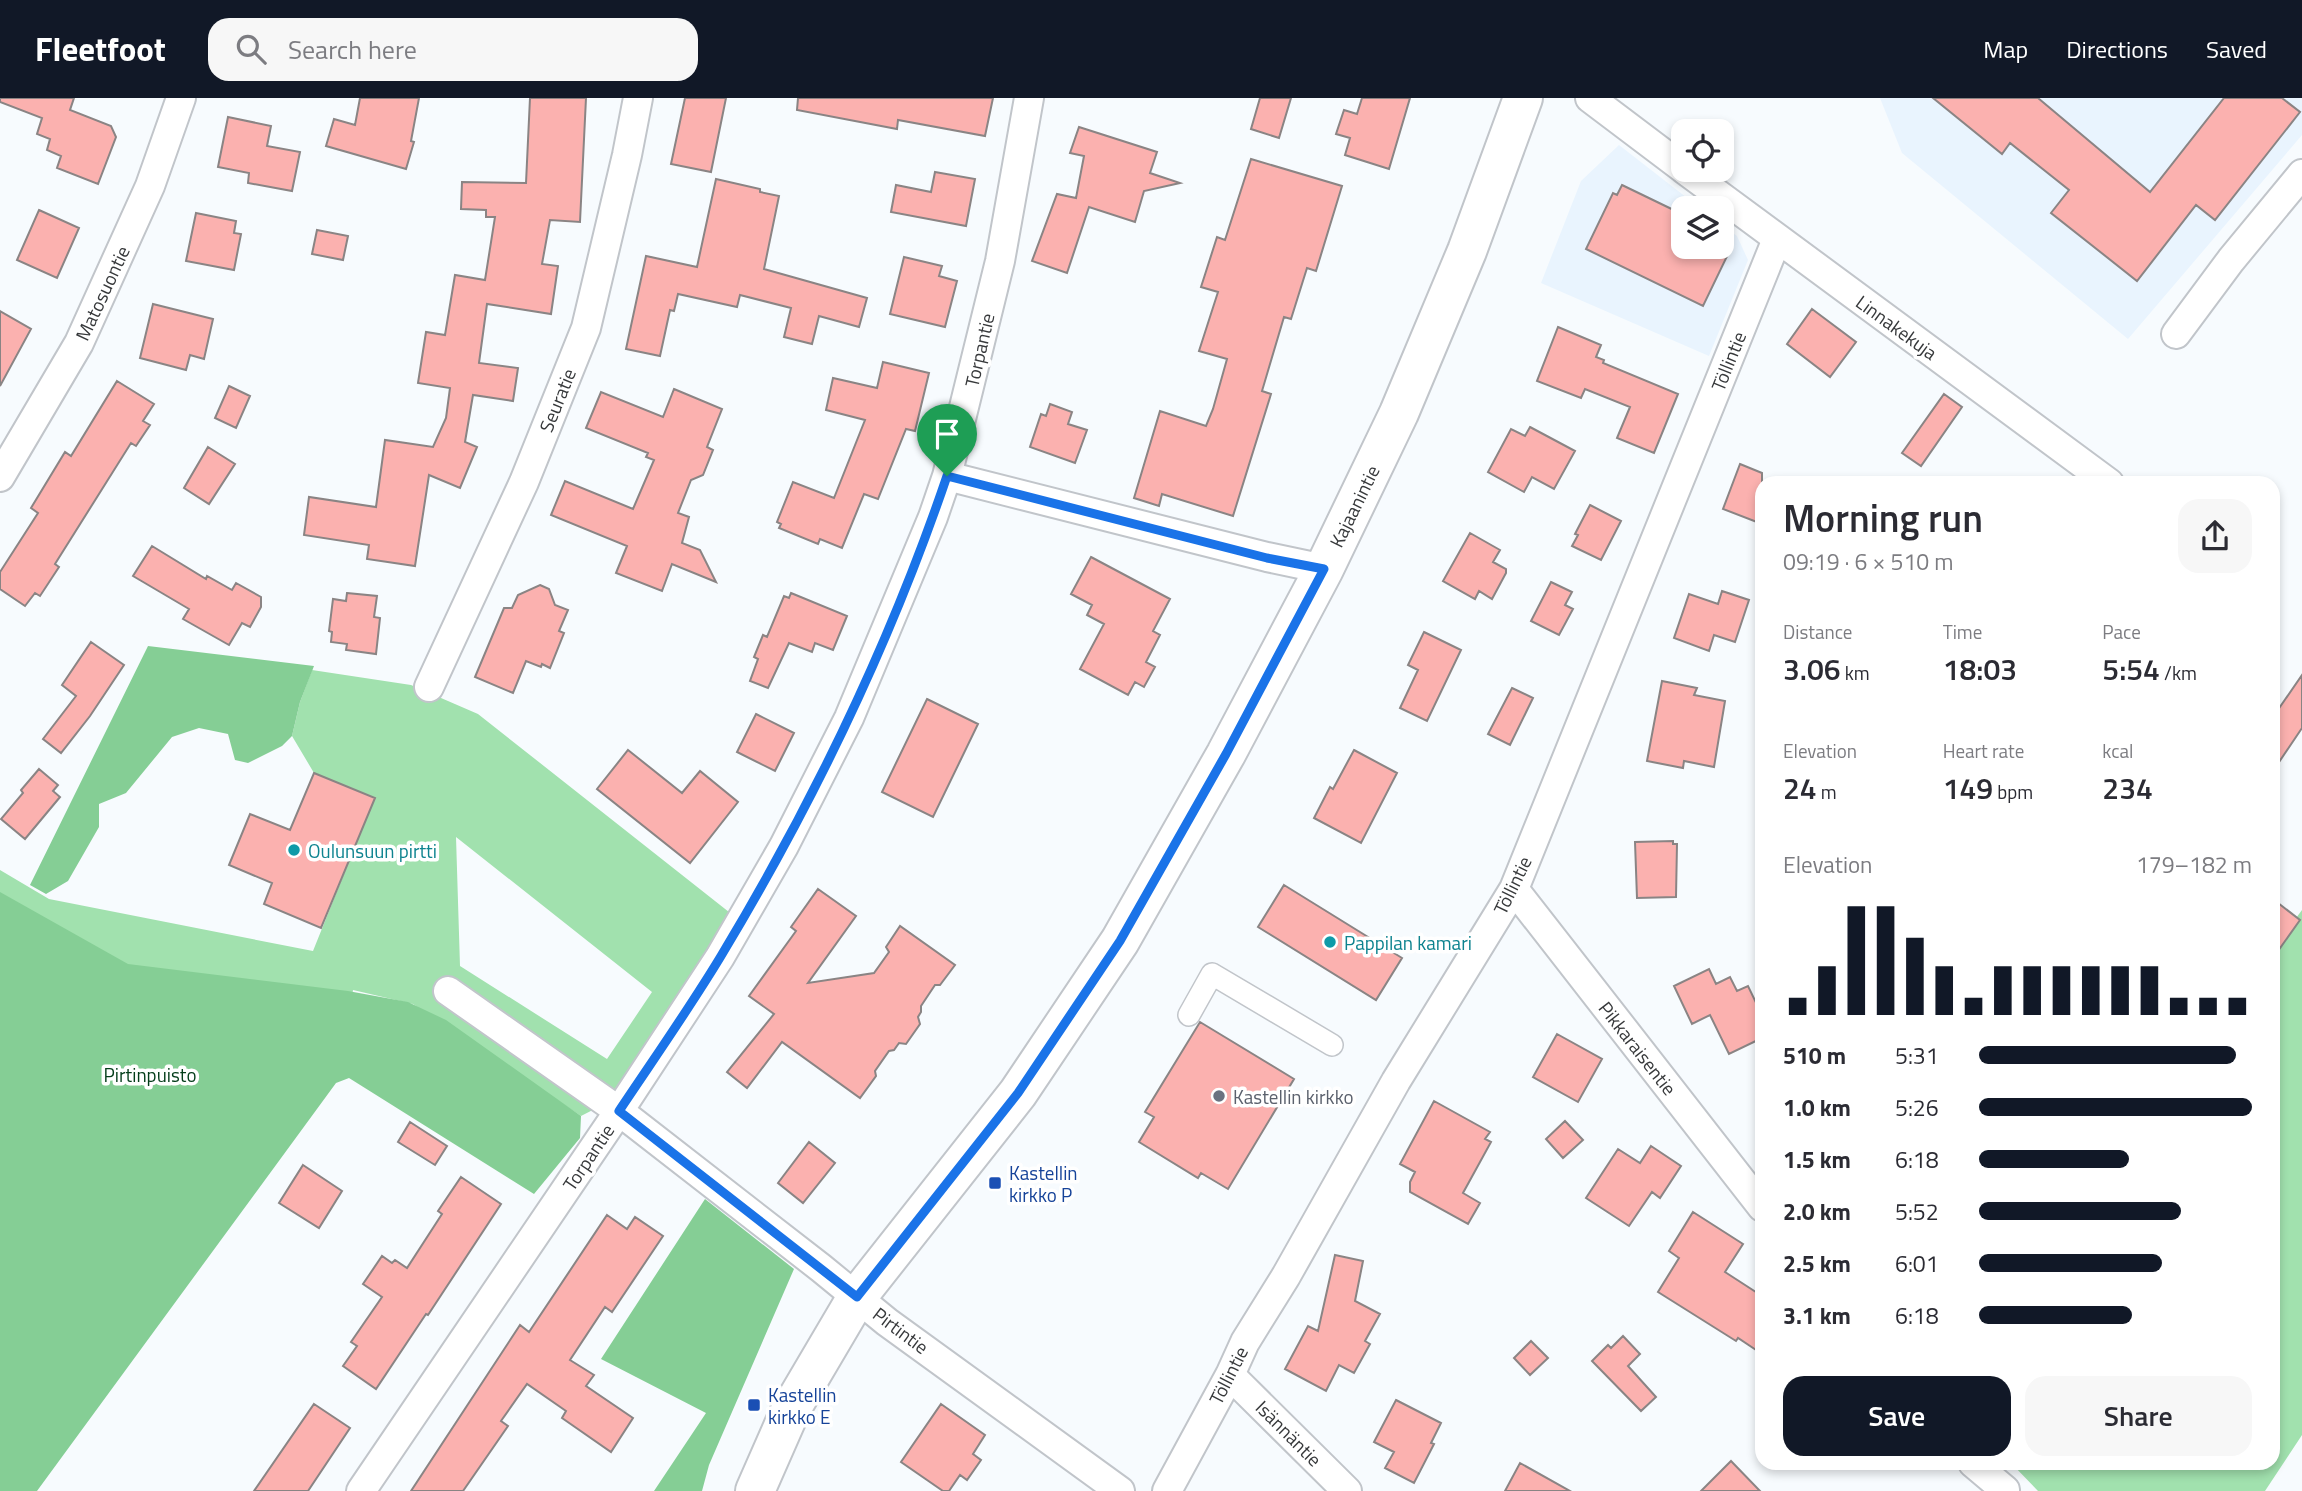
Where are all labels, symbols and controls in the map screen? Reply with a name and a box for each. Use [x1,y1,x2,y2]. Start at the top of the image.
search box [208,18,698,81]
text: Fleetfoot [35,24,166,74]
icon: search [232,30,270,68]
text: Search here [288,30,417,69]
text: Map [1983,31,2028,67]
text: Directions [2066,31,2168,67]
text: Saved [2206,31,2267,67]
map controls [1671,119,1734,259]
button: locate [1671,119,1734,182]
button: layers [1671,196,1734,259]
street label: Matosuontie [67,241,137,345]
street label: Linnakekuja [1850,287,1944,367]
street label: Torpantie [956,310,1002,390]
street label: Töllintie [1703,327,1753,395]
street label: Seuratie [531,364,583,436]
pin [917,404,977,476]
icon: arrive [928,415,966,453]
street label: Kajaanintie [1322,460,1386,552]
text: Morning run [1783,489,1983,547]
button: share [2178,499,2252,573]
text: 09:19 · 6 × 510 m [1783,544,1953,579]
text: Distance [1783,617,1852,646]
text: Time [1943,617,1982,646]
text: Pace [2102,617,2141,646]
text: 3.06 [1783,646,1841,692]
text: 18:03 [1943,646,2017,692]
text: 5:54 [2102,646,2160,692]
text: km [1841,658,1870,687]
text: /km [2160,658,2197,687]
text: Elevation [1783,736,1857,765]
text: Heart rate [1943,736,2024,765]
text: kcal [2102,736,2133,765]
text: 24 [1783,765,1817,811]
text: 149 [1943,765,1993,811]
text: 234 [2102,765,2153,811]
text: m [1817,777,1837,806]
text: bpm [1993,777,2033,806]
place label: Oulunsuun pirtti [308,836,437,865]
marker: Oulunsuun pirtti [286,842,302,858]
text: Elevation [1783,847,1872,882]
text: 179–182 m [2136,847,2252,882]
street label: Töllintie [1485,851,1539,919]
place label: Pappilan kamari [1344,928,1472,957]
marker: Pappilan kamari [1322,934,1338,950]
street label: Pikkaraisentie [1592,995,1684,1101]
text: 510 m [1783,1038,1846,1073]
text: 5:31 [1895,1038,1939,1073]
park label: Pirtinpuisto [104,1060,196,1089]
place label: Kastellin kirkko [1233,1082,1354,1111]
marker: Kastellin kirkko [1211,1088,1227,1104]
text: 1.0 km [1783,1090,1851,1125]
text: 5:26 [1895,1090,1939,1125]
street label: Torpantie [555,1118,621,1196]
text: 1.5 km [1783,1142,1851,1177]
text: 6:18 [1895,1142,1939,1177]
place label: Kastellin kirkko P [1009,1158,1078,1209]
marker: Kastellin kirkko P [987,1175,1003,1191]
text: 2.0 km [1783,1194,1851,1229]
text: 5:52 [1895,1194,1939,1229]
text: 2.5 km [1783,1246,1851,1281]
text: 6:01 [1895,1246,1939,1281]
text: 3.1 km [1783,1298,1851,1333]
text: 6:18 [1895,1298,1939,1333]
street label: Pirtintie [867,1299,935,1361]
street label: Töllintie [1201,1341,1255,1409]
button: Save [1783,1376,2011,1456]
button: Share [2025,1376,2252,1456]
place label: Kastellin kirkko E [768,1380,837,1431]
street label: Isännäntie [1249,1393,1329,1473]
marker: Kastellin kirkko E [746,1397,762,1413]

